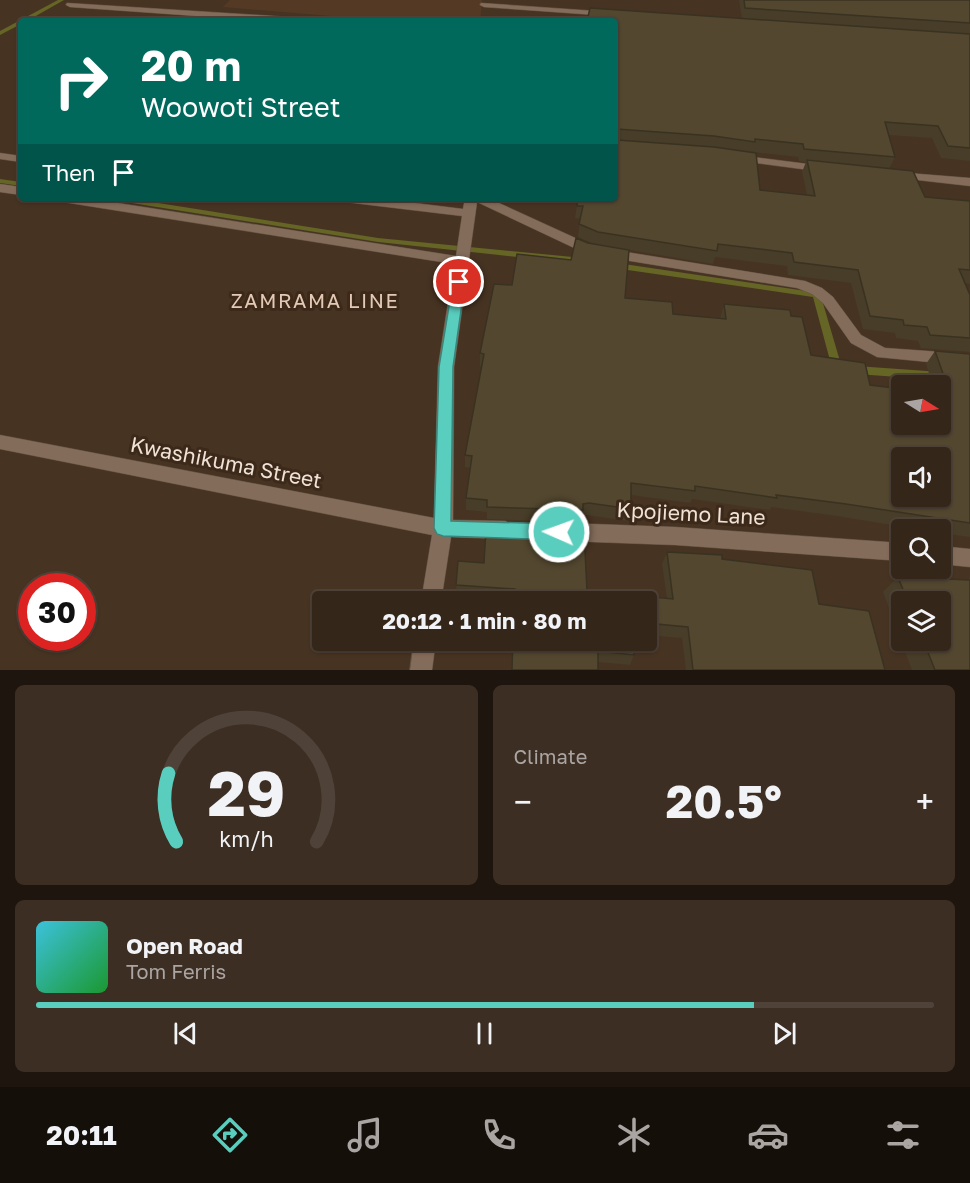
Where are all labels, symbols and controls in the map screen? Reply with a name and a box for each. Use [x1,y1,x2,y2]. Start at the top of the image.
text: 20 m [141,40,241,90]
icon: right [42,42,120,120]
text: Woowoti Street [141,91,340,123]
icon: arrive [107,156,140,189]
text: Then [42,159,95,186]
pin [433,256,484,307]
icon: arrive [442,265,475,298]
district label: ZAMRAMA LINE [231,288,399,312]
north arrow [891,375,951,435]
map controls [891,375,951,651]
street label: Kwashikuma Street [128,431,324,493]
button: sound [891,447,951,507]
street label: Kpojiemo Lane [616,496,766,530]
position arrow [527,500,591,564]
button: search [891,519,951,579]
speed limit sign: 30 [18,573,96,651]
button: layers [891,591,951,651]
text: 20:12 · 1 min · 80 m [382,607,587,634]
text: Climate [514,744,587,768]
text: 29 [207,755,285,830]
text: 20.5° [666,774,782,828]
text: − [514,782,532,821]
text: + [916,782,934,821]
text: km/h [219,826,274,852]
text: Open Road [126,932,243,959]
text: Tom Ferris [126,959,226,983]
icon: previous [169,1017,202,1050]
icon: pause [468,1017,501,1050]
icon: next [768,1017,801,1050]
icon: directions [209,1114,251,1156]
icon: music [344,1114,386,1156]
icon: phone [478,1114,520,1156]
icon: climate [613,1114,655,1156]
icon: car [747,1114,789,1156]
icon: filters [882,1114,924,1156]
text: 20:11 [46,1119,117,1151]

